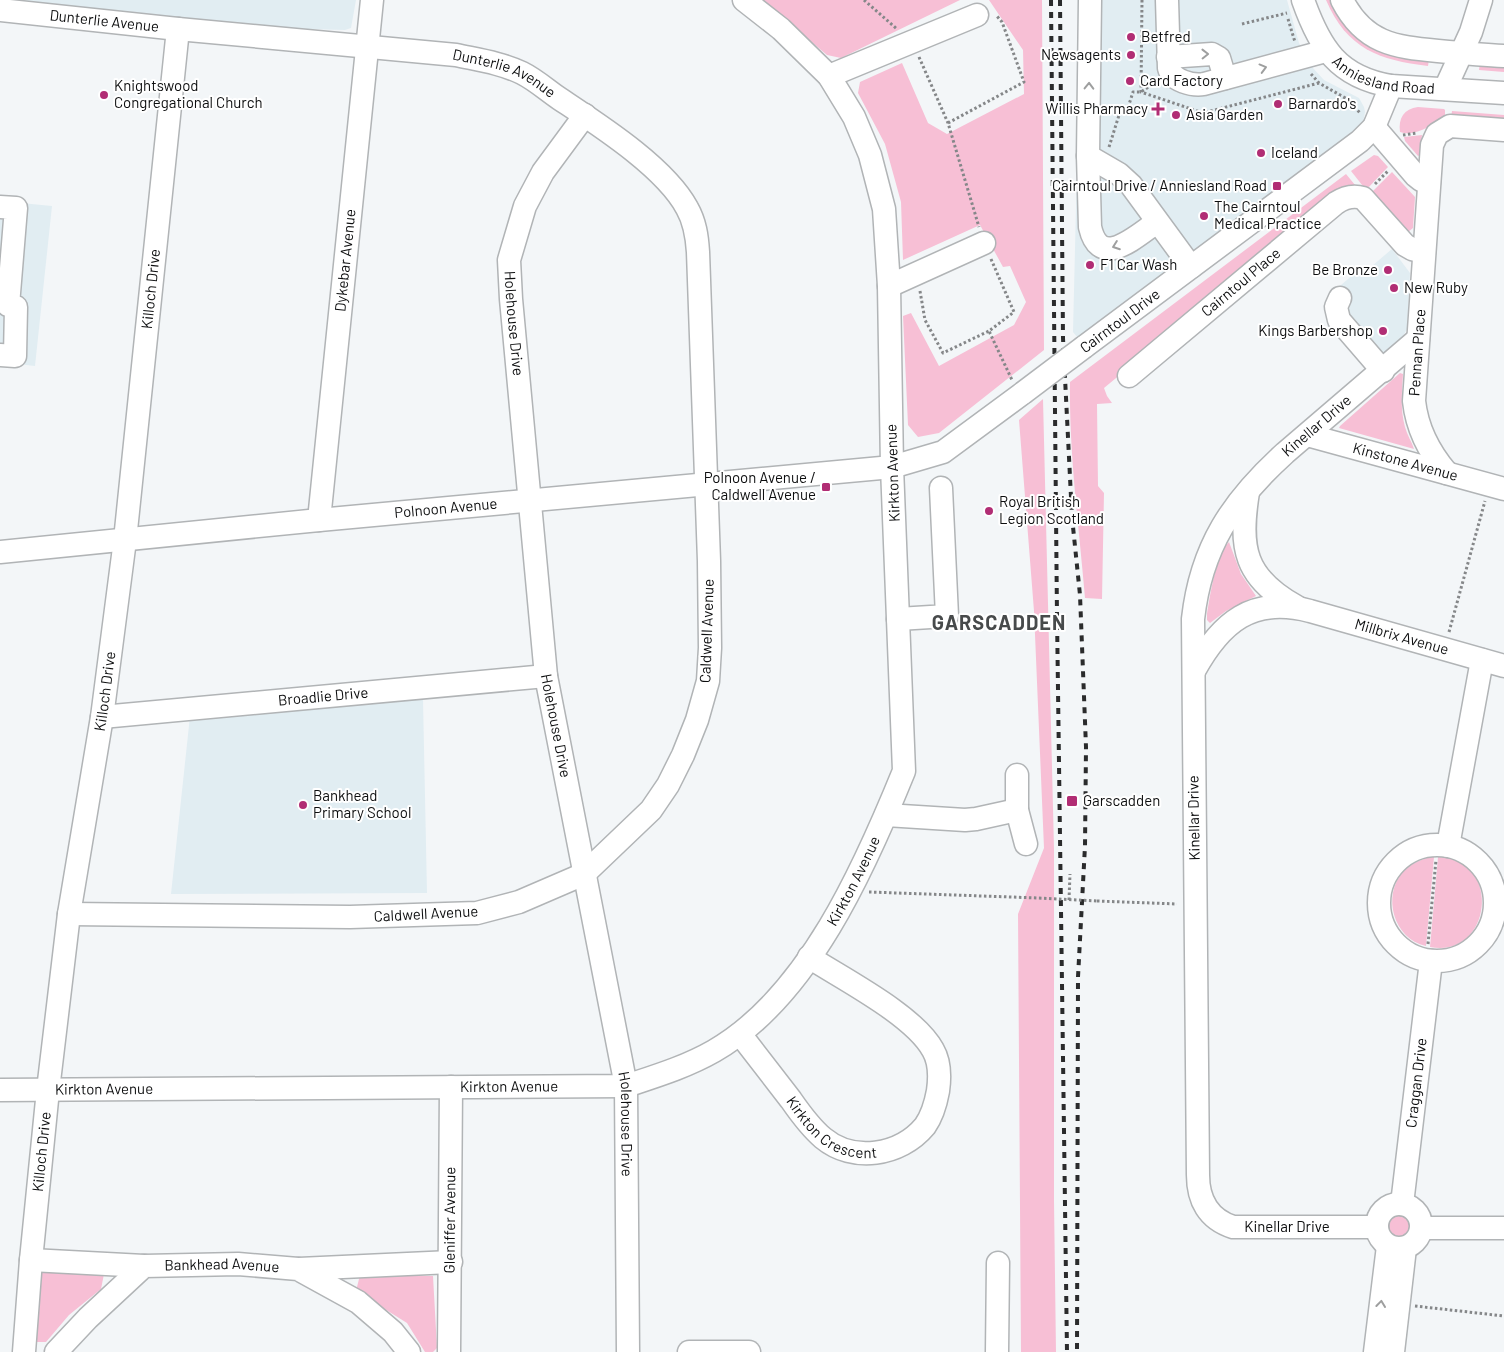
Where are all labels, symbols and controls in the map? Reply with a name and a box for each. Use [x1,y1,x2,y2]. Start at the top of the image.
street label: Dunterlie Avenue [49,5,160,35]
place label: Betfred [1141,27,1191,45]
marker: Betfred [1125,31,1137,43]
street label: Dunterlie Avenue [451,45,560,101]
place label: Newsagents [1041,45,1121,63]
marker: Newsagents [1125,49,1137,61]
one-way arrow [1201,49,1209,60]
street label: Anniesland Road [1329,52,1435,97]
one-way arrow [1258,63,1267,74]
place label: Card Factory [1140,71,1223,89]
marker: Card Factory [1124,75,1136,87]
place label: Knightswood Congregational Church [114,76,263,111]
one-way arrow [1084,82,1094,90]
marker: Knightswood Congregational Church [98,89,110,101]
place label: Barnardo's [1288,94,1357,112]
marker: Barnardo's [1272,98,1284,110]
place label: Willis Pharmacy [1045,99,1148,117]
marker: Willis Pharmacy [1152,103,1164,115]
place label: Asia Garden [1186,105,1263,123]
marker: Asia Garden [1170,109,1182,121]
place label: Iceland [1271,143,1318,161]
marker: Iceland [1255,147,1267,159]
place label: Cairntoul Drive / Anniesland Road [1052,176,1267,194]
marker: Cairntoul Drive / Anniesland Road [1271,180,1283,192]
place label: The Cairntoul Medical Practice [1214,197,1321,232]
street label: Dykebar Avenue [330,208,359,313]
marker: The Cairntoul Medical Practice [1198,210,1210,222]
one-way arrow [1112,240,1121,250]
street label: Cairntoul Place [1197,243,1284,320]
street label: Killoch Drive [137,248,163,330]
place label: F1 Car Wash [1100,255,1177,273]
marker: F1 Car Wash [1084,259,1096,271]
place label: Be Bronze [1312,260,1378,278]
marker: Be Bronze [1382,264,1394,276]
street label: Holehouse Drive [502,270,528,376]
place label: New Ruby [1404,278,1468,296]
marker: New Ruby [1388,282,1400,294]
street label: Cairntoul Drive [1076,284,1163,356]
street label: Pennan Place [1404,308,1428,397]
place label: Kings Barbershop [1258,321,1373,339]
marker: Kings Barbershop [1377,325,1389,337]
street label: Kinellar Drive [1278,391,1354,460]
street label: Kirkton Avenue [881,424,903,522]
street label: Kinstone Avenue [1351,438,1460,484]
place label: Polnoon Avenue / Caldwell Avenue [704,468,816,503]
marker: Polnoon Avenue / Caldwell Avenue [820,481,832,493]
place label: Royal British Legion Scotland [999,492,1104,527]
street label: Polnoon Avenue [393,494,498,521]
marker: Royal British Legion Scotland [983,505,995,517]
street label: Caldwell Avenue [695,578,717,683]
district label: GARSCADDEN [932,610,1066,634]
street label: Millbrix Avenue [1353,614,1451,658]
street label: Killoch Drive [90,650,118,732]
street label: Holehouse Drive [538,672,576,779]
street label: Broadlie Drive [277,682,369,709]
street label: Kinellar Drive [1183,775,1203,861]
place label: Bankhead Primary School [313,786,411,821]
place label: Garscadden [1083,791,1160,809]
marker: Garscadden [1065,794,1079,808]
marker: Bankhead Primary School [297,799,309,811]
street label: Kirkton Avenue [822,833,883,929]
street label: Caldwell Avenue [373,901,479,925]
street label: Craggan Drive [1401,1037,1430,1129]
street label: Holehouse Drive [615,1070,637,1177]
street label: Kirkton Avenue [460,1076,558,1095]
street label: Kirkton Avenue [55,1079,153,1098]
street label: Kirkton Crescent [783,1092,878,1161]
street label: Killoch Drive [28,1111,54,1193]
street label: Gleniffer Avenue [440,1167,458,1273]
street label: Kinellar Drive [1244,1217,1330,1235]
street label: Bankhead Avenue [164,1254,280,1275]
one-way arrow [1375,1299,1386,1307]

